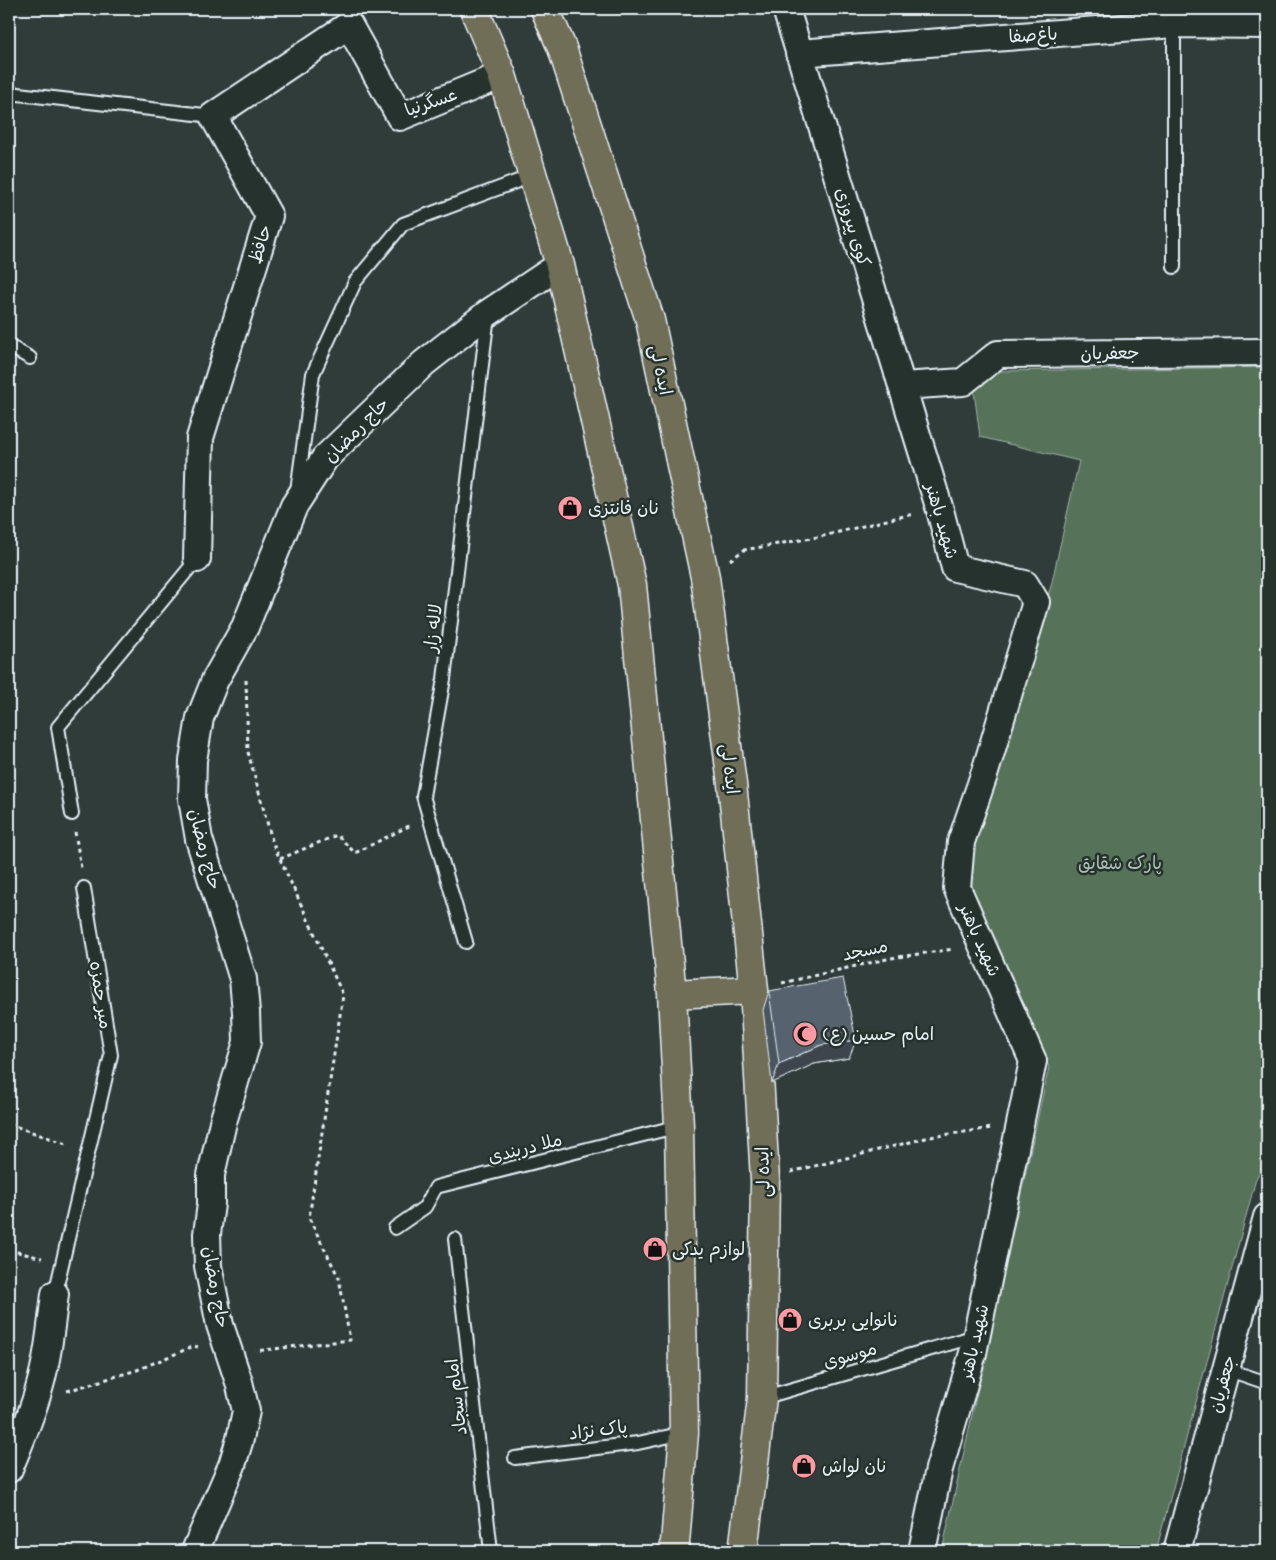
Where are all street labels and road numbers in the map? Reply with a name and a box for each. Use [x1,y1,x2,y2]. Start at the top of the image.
street label: باغ‌صفا [1008,22,1058,50]
street label: عسگرنیا [402,83,461,123]
street label: کوی پیروزی [829,185,875,270]
street label: حافظ [244,222,278,267]
street label: جعفریان [1080,341,1140,367]
street label: ایده لى [643,343,677,398]
street label: حاج رمضان [319,393,395,469]
street label: شهید باهنر [918,479,963,562]
street label: لاله زار [419,603,449,656]
street label: ایده لى [714,742,744,796]
street label: حاج رمضان [182,806,226,892]
street label: شهید باهنر [952,898,1006,981]
street label: مسجد [840,934,890,968]
street label: میر حمزه [83,959,117,1031]
street label: ملا دربندی [486,1128,565,1170]
street label: ایده لى [751,1146,777,1198]
street label: حاج رمضان [196,1244,234,1330]
street label: شهید باهنر [954,1302,995,1385]
street label: موسوی [821,1337,880,1375]
street label: جعفریان [1204,1353,1242,1416]
street label: امام سجاد [440,1357,475,1437]
street label: پاک نژاد [567,1415,629,1446]

